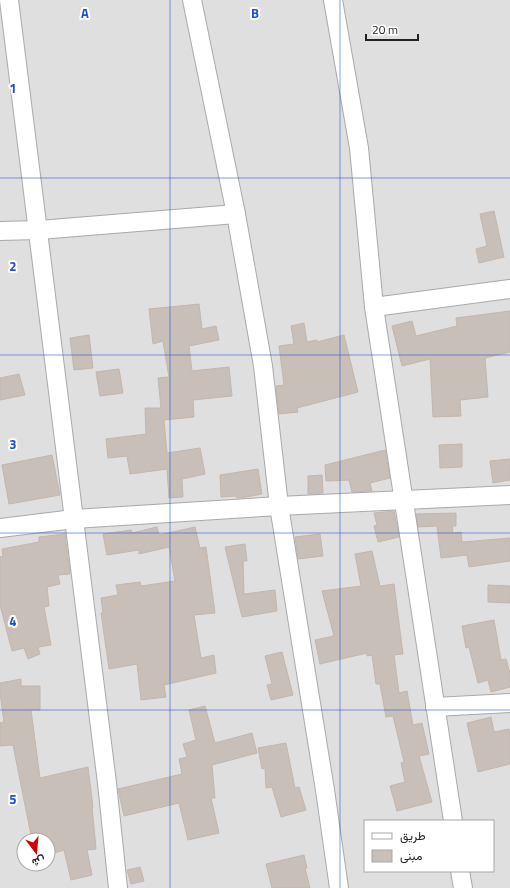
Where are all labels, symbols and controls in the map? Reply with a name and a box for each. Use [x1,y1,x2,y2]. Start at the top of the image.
text: A [81,3,89,23]
text: B [251,3,259,23]
scale bar [366,16,418,42]
text: 20 m [372,20,398,39]
text: 1 [9,78,17,98]
text: 2 [9,256,17,276]
text: 3 [9,434,17,454]
text: 4 [9,611,17,631]
text: 5 [9,789,17,809]
legend [364,820,494,872]
text: طريق [400,826,426,845]
north arrow [16,832,56,872]
text: مبنى [400,846,422,865]
text: ش [30,852,47,871]

